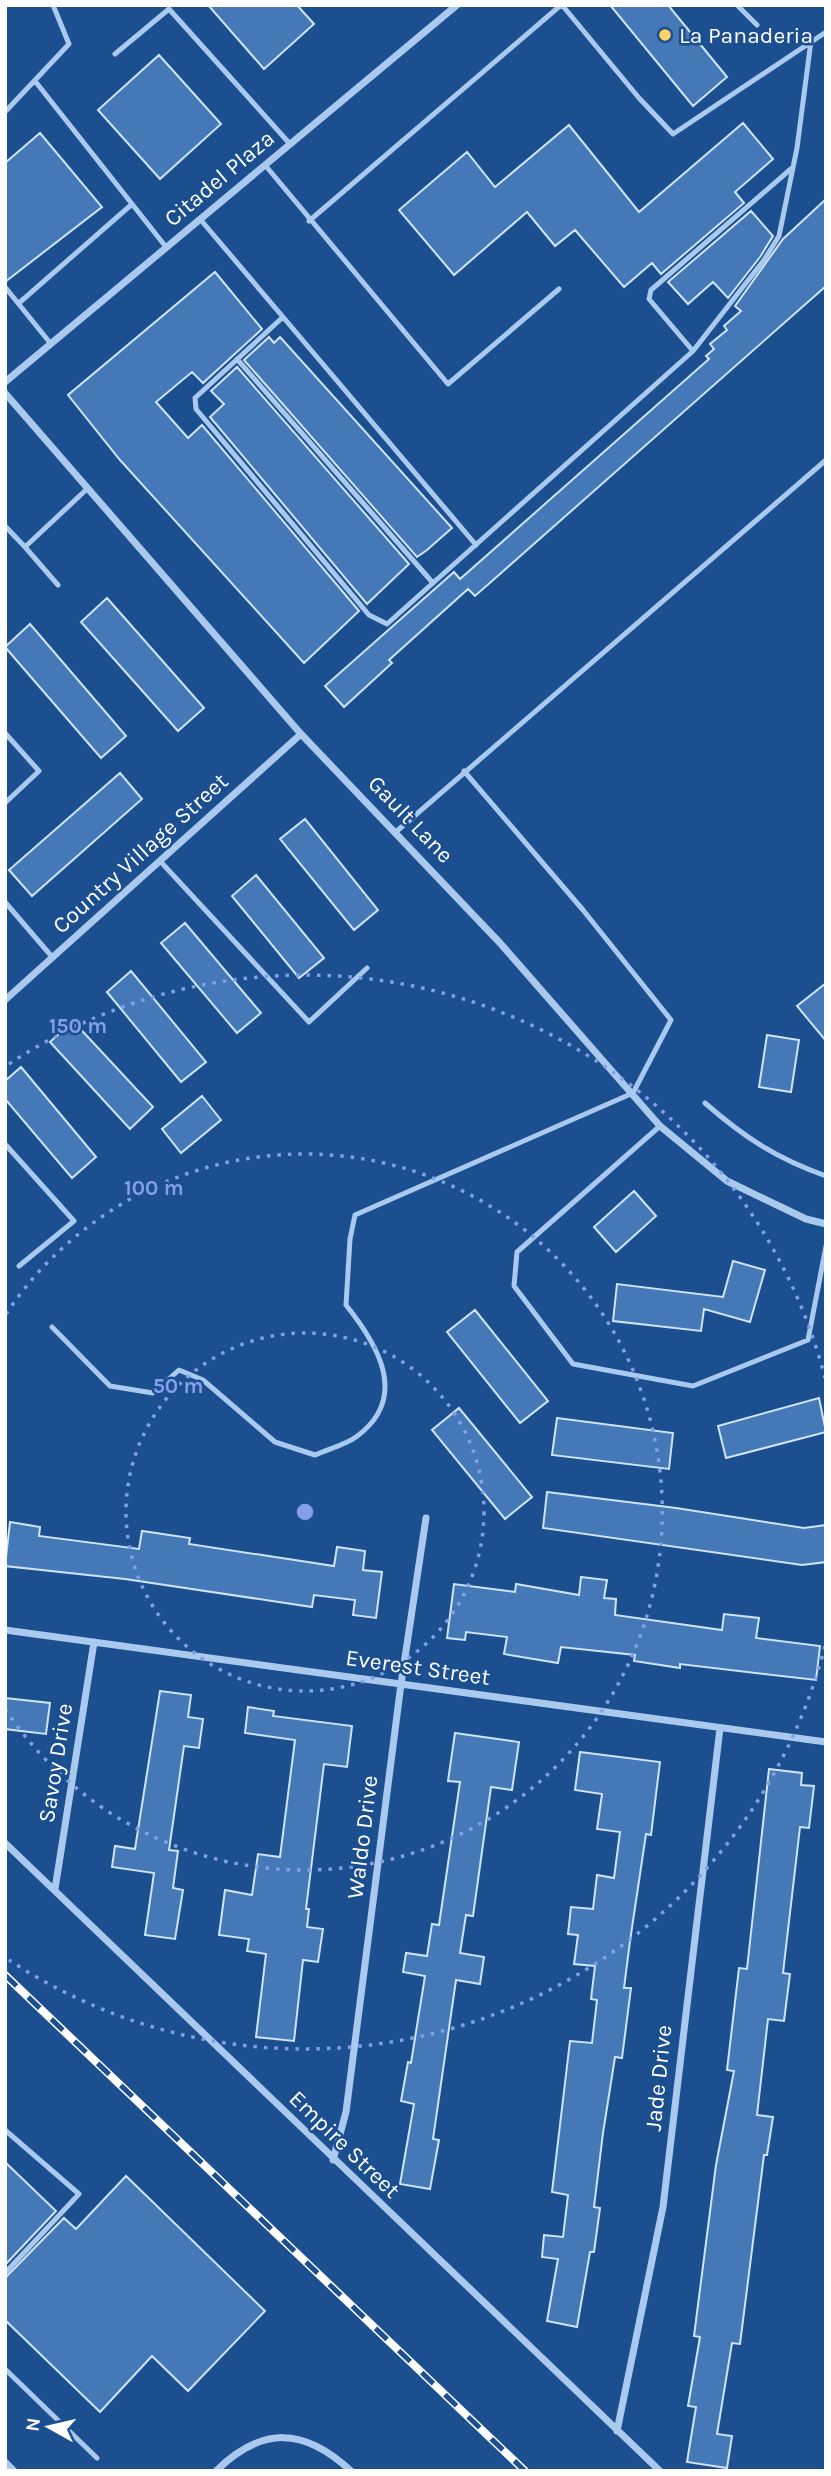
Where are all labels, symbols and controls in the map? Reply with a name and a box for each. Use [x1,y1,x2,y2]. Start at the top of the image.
place label: La Panaderia [679,22,813,49]
marker: La Panaderia [657,27,673,43]
street label: Citadel Plaza [159,125,280,232]
street label: Country Village Street [47,767,234,939]
street label: Gault Lane [362,770,459,869]
text: 150 m [49,1014,107,1038]
text: 100 m [124,1176,184,1200]
text: 50 m [153,1374,203,1398]
centre of rings [293,1500,317,1524]
street label: Everest Street [344,1644,492,1691]
street label: Savoy Drive [33,1701,78,1825]
street label: Waldo Drive [342,1774,383,1900]
street label: Jade Drive [640,2024,677,2132]
street label: Empire Street [284,2085,406,2204]
north arrow [14,2392,84,2462]
text: N [21,2416,45,2433]

